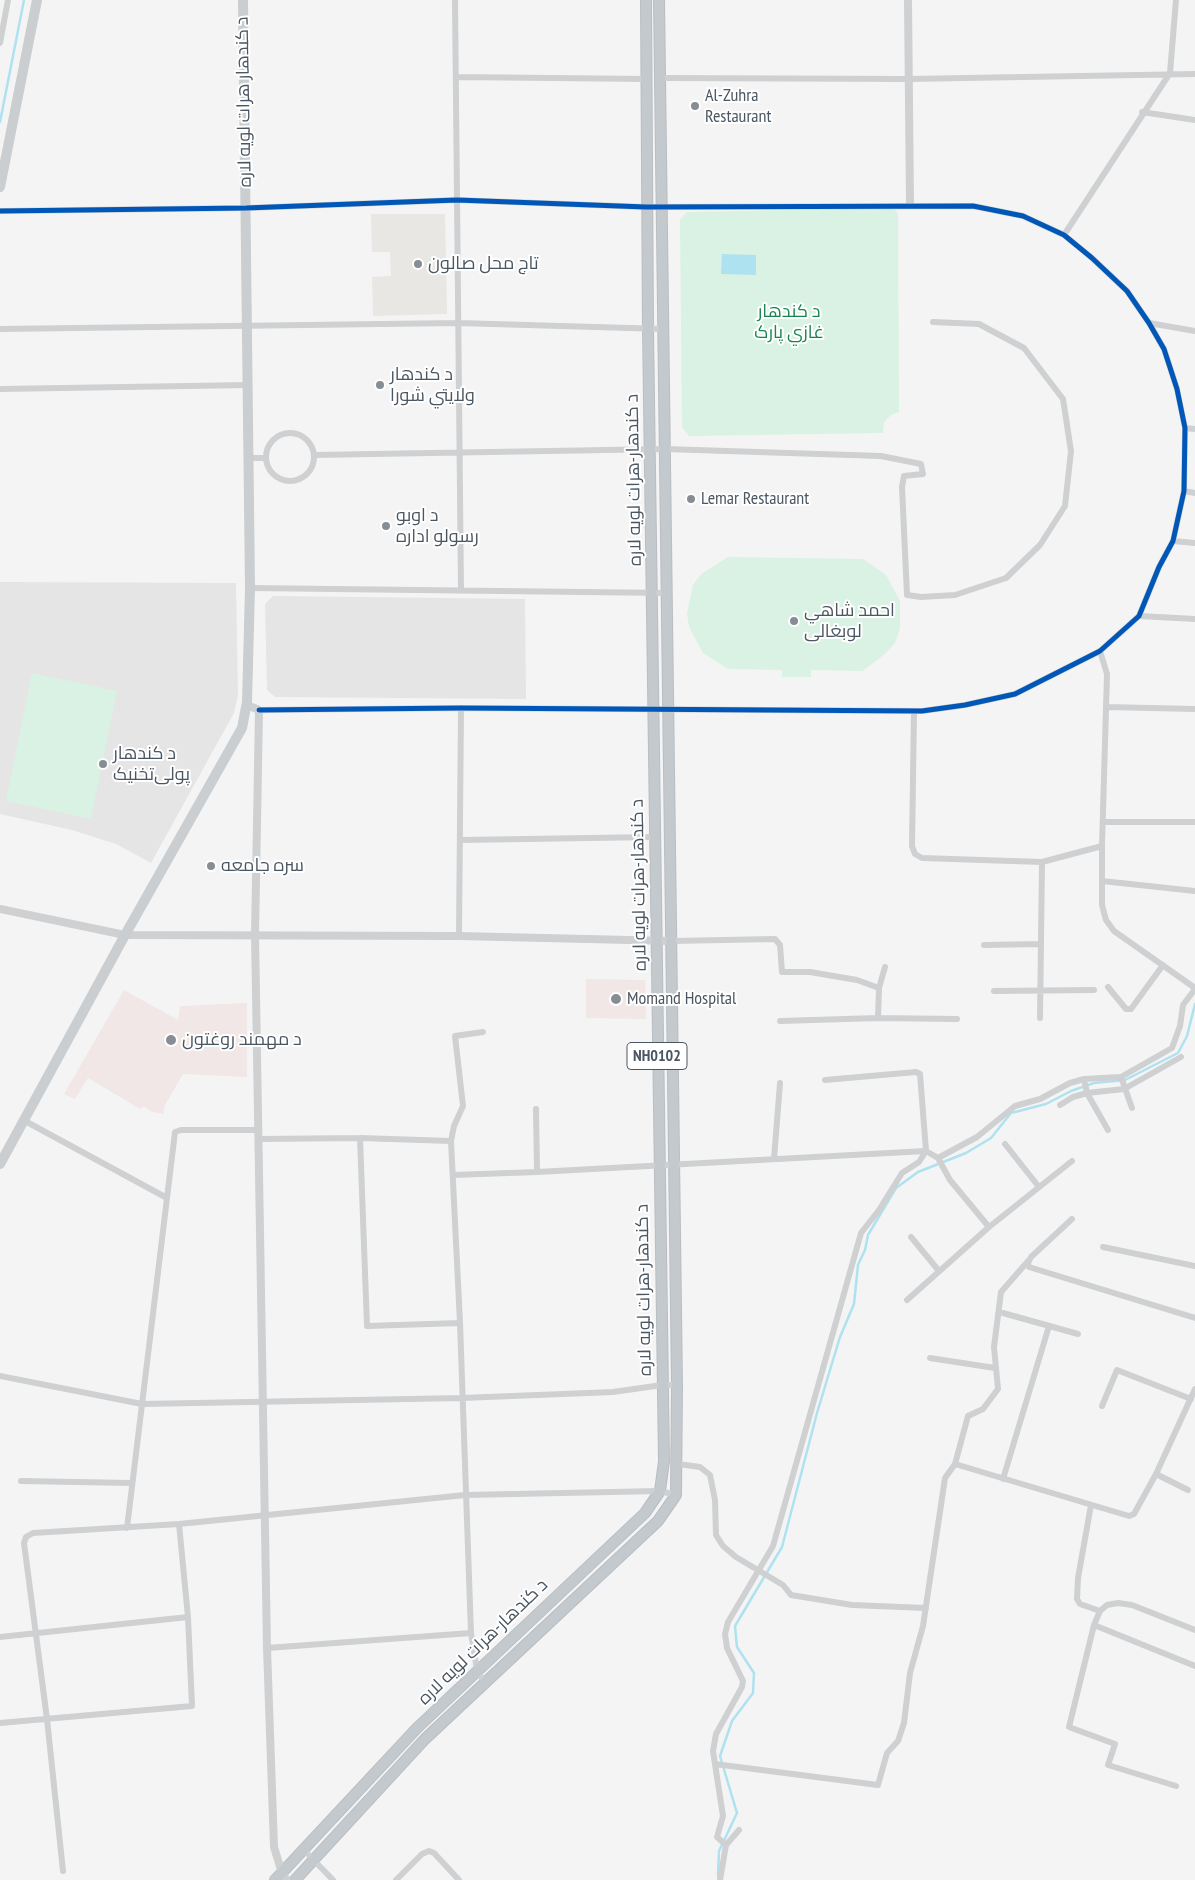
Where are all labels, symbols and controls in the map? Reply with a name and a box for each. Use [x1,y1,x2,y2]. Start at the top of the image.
street label: د کندهار هرات لویه لاره [232,16,256,188]
place label: Al-Zuhra Restaurant [705,85,771,128]
marker: Al-Zuhra Restaurant [689,100,701,112]
place label: تاج محل صالون [428,253,539,275]
marker: تاج محل صالون [412,258,424,270]
park label: د کندهار غازي پارک [754,301,824,344]
place label: د کندهار ولايتي شورا [390,364,475,406]
marker: د کندهار ولايتي شورا [374,379,386,391]
street label: د کندهار-هرات لويه لاره [622,394,646,566]
place label: Lemar Restaurant [701,488,809,510]
marker: Lemar Restaurant [685,493,697,505]
place label: د اوبو رسولو اداره [396,505,479,548]
marker: د اوبو رسولو اداره [380,520,392,532]
place label: احمد شاهي لوبغالی [804,600,895,642]
marker: احمد شاهي لوبغالی [788,615,800,627]
place label: د کندهار پولی‌تخنیک [113,743,190,786]
marker: د کندهار پولی‌تخنیک [97,758,109,770]
street label: د کندهار-هرات لويه لاره [627,799,651,971]
place label: سره جامعه [221,855,304,877]
marker: سره جامعه [205,860,217,872]
place label: Momand Hospital [627,988,736,1010]
marker: Momand Hospital [609,992,623,1006]
place label: د مهمند روغتون [182,1029,302,1051]
marker: د مهمند روغتون [164,1033,178,1047]
road number: NH0102 [627,1042,687,1070]
street label: د کندهار-هرات لويه لاره [632,1204,656,1376]
street label: د کندهار-هرات لويه لاره [414,1574,552,1710]

